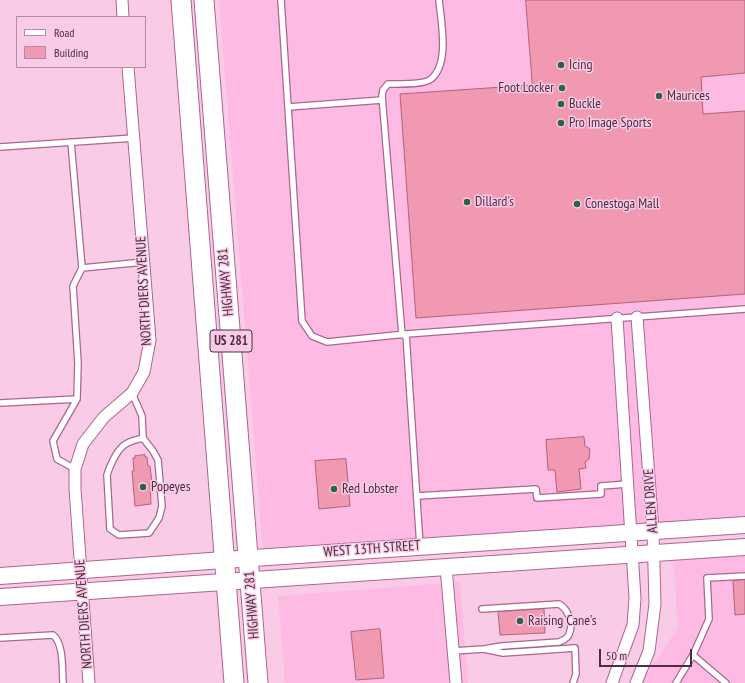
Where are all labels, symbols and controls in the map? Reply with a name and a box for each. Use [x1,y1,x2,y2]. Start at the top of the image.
legend [16,16,146,68]
text: Road [54,25,74,40]
text: Building [54,45,89,60]
place label: Icing [569,57,592,73]
marker: Icing [556,60,566,70]
place label: Foot Locker [498,80,554,96]
marker: Foot Locker [557,83,567,93]
place label: Maurices [667,88,710,104]
marker: Maurices [654,91,664,101]
place label: Buckle [569,96,601,112]
marker: Buckle [556,99,566,109]
place label: Pro Image Sports [569,115,651,131]
marker: Pro Image Sports [556,118,566,128]
place label: Dillard's [475,194,514,210]
place label: Conestoga Mall [585,196,659,212]
marker: Dillard's [462,197,472,207]
marker: Conestoga Mall [572,199,582,209]
street label: NORTH DIERS AVENUE [133,236,155,346]
street label: HIGHWAY 281 [215,247,237,317]
road number: US 281 [210,330,252,352]
street label: ALLEN DRIVE [640,468,662,534]
place label: Popeyes [151,479,190,495]
place label: Red Lobster [342,481,398,497]
marker: Popeyes [138,482,148,492]
marker: Red Lobster [329,484,339,494]
street label: WEST 13TH STREET [323,537,421,561]
street label: NORTH DIERS AVENUE [72,559,96,669]
street label: HIGHWAY 281 [241,570,263,640]
place label: Raising Cane's [528,613,596,629]
marker: Raising Cane's [515,616,525,626]
scale bar [601,641,694,667]
text: 50 m [606,648,627,663]

